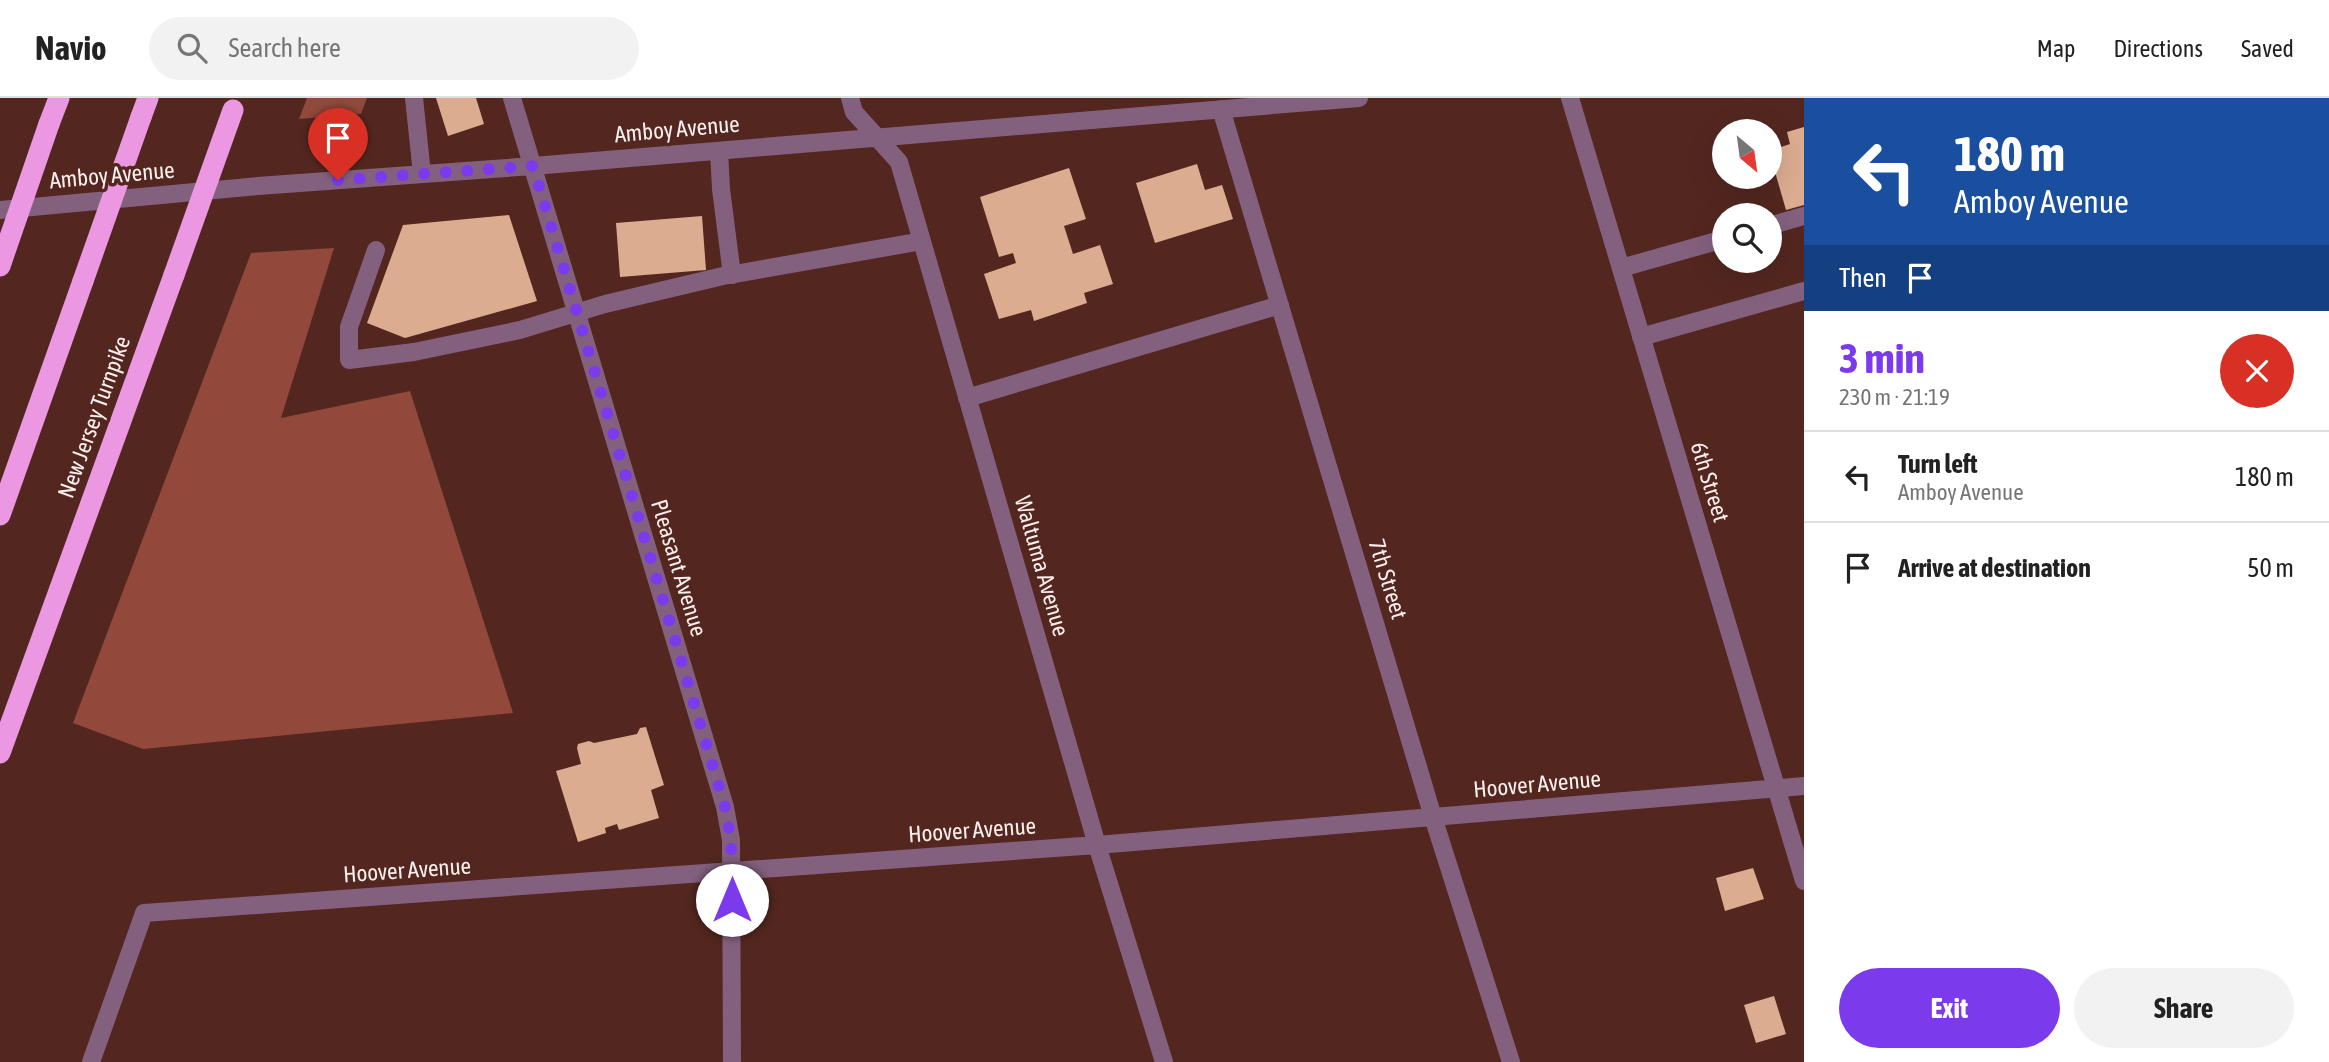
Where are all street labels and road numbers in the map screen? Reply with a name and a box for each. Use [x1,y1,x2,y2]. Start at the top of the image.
street label: Amboy Avenue [613,111,741,147]
street label: Amboy Avenue [48,157,176,193]
street label: New Jersey Turnpike [53,332,135,502]
street label: 6th Street [1686,439,1734,525]
street label: Waltuma Avenue [1010,493,1074,639]
street label: Pleasant Avenue [646,496,712,640]
street label: 7th Street [1364,536,1412,622]
street label: Hoover Avenue [1472,765,1602,803]
street label: Hoover Avenue [907,813,1037,847]
street label: Hoover Avenue [342,853,472,887]

